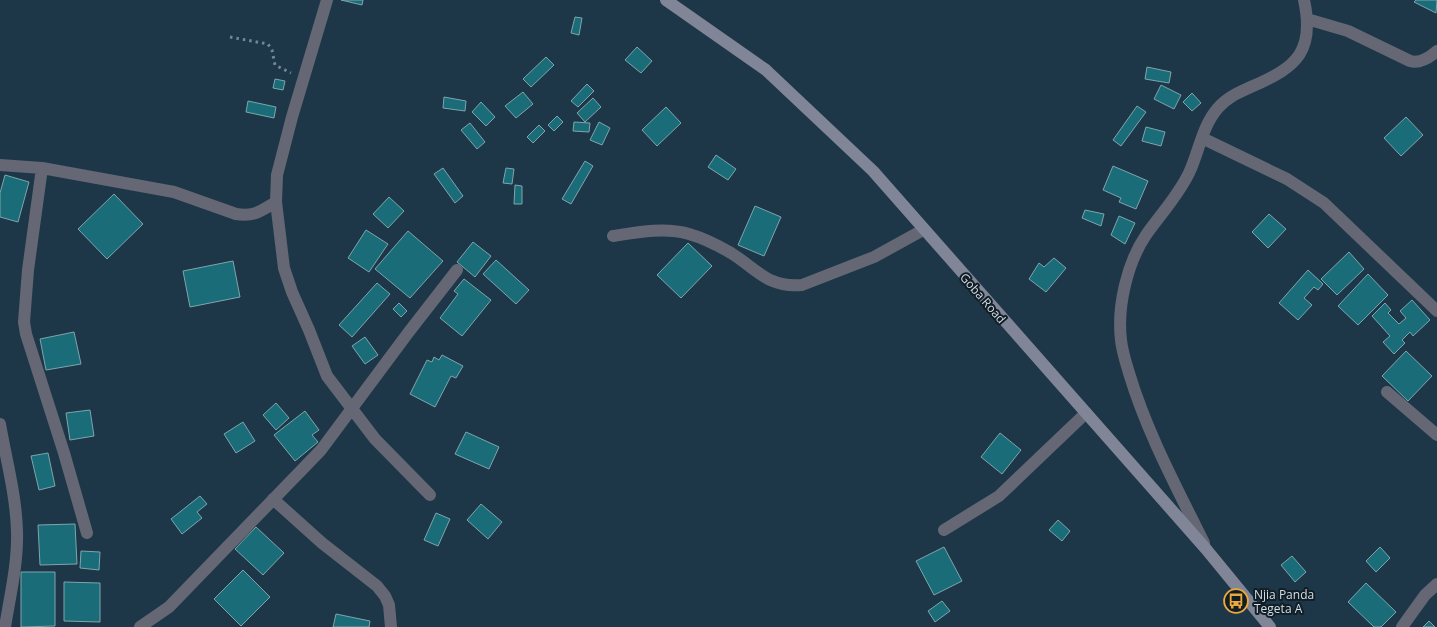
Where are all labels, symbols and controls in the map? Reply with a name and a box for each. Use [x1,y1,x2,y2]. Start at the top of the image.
street label: Goba Road [956,269,1010,327]
place label: Njia Panda Tegeta A [1254,586,1314,617]
bus stop icon: Njia Panda Tegeta A [1223,588,1249,614]

